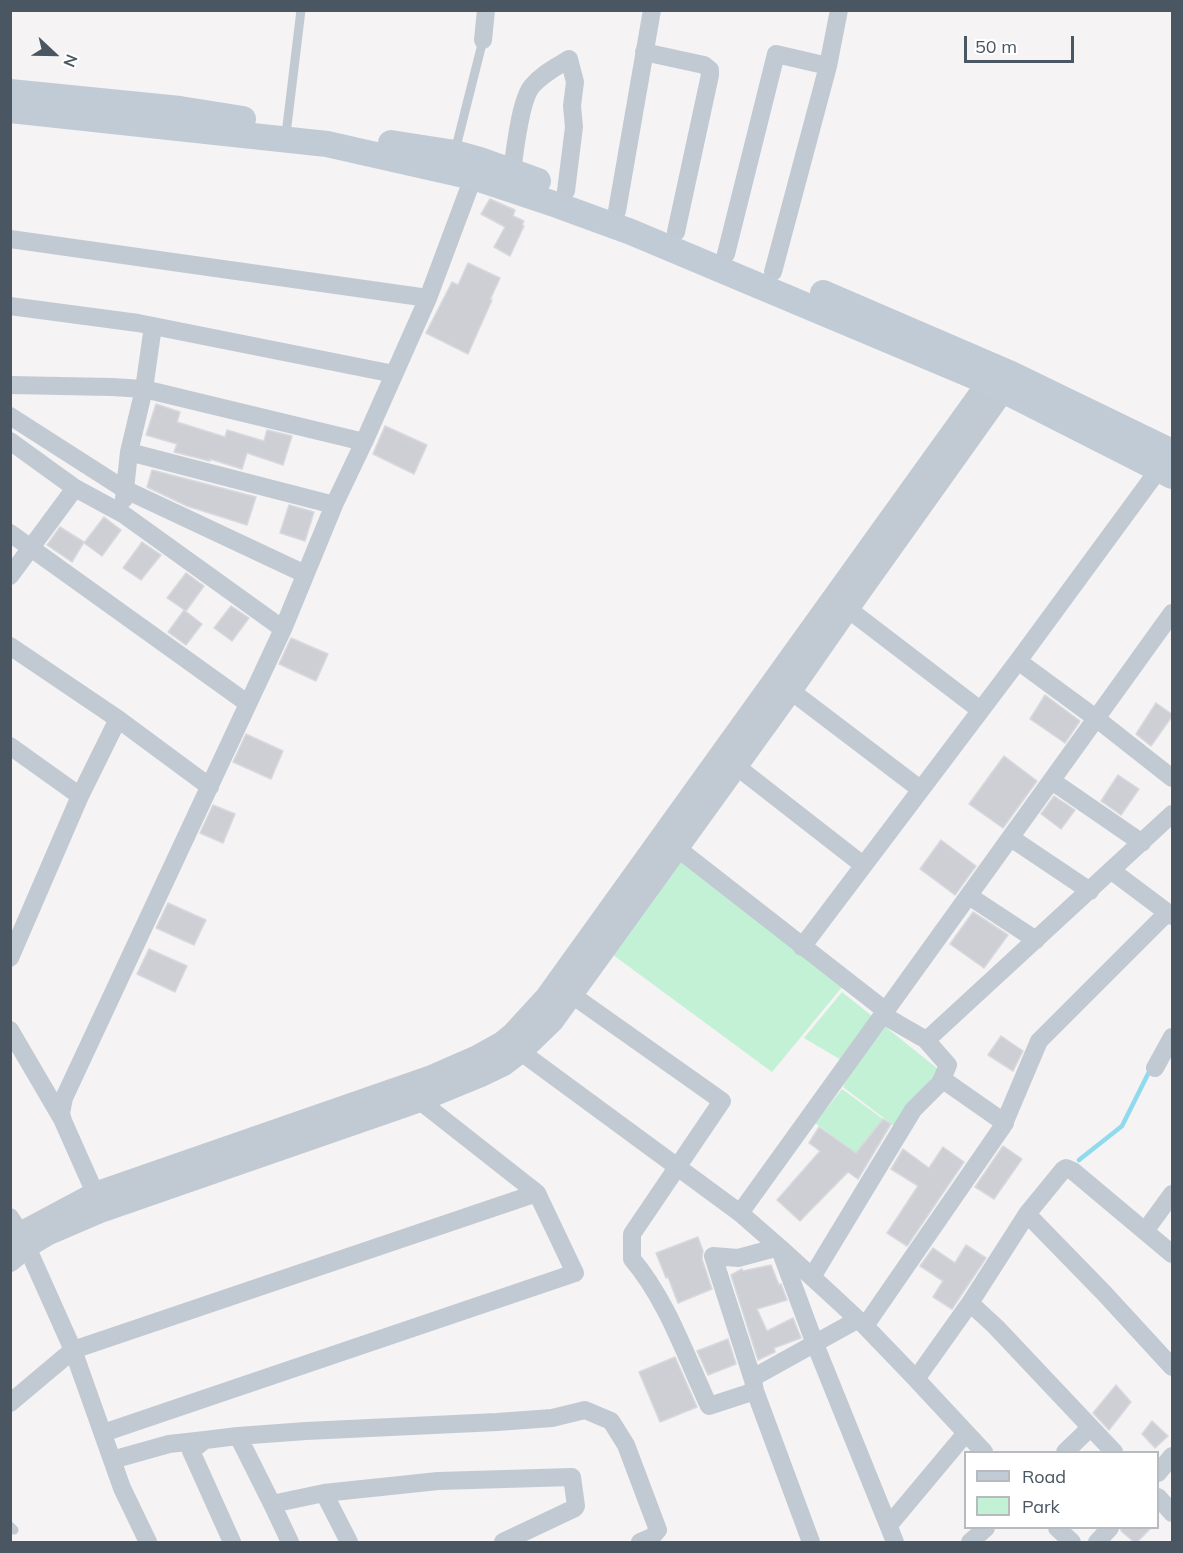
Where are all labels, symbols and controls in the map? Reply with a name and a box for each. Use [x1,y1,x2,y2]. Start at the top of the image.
north arrow [24,24,84,84]
scale bar [967,24,1076,62]
text: 50 m [975,35,1017,58]
text: N [59,51,82,70]
legend [964,1451,1159,1529]
text: Road [1022,1465,1066,1488]
text: Park [1022,1495,1060,1518]

